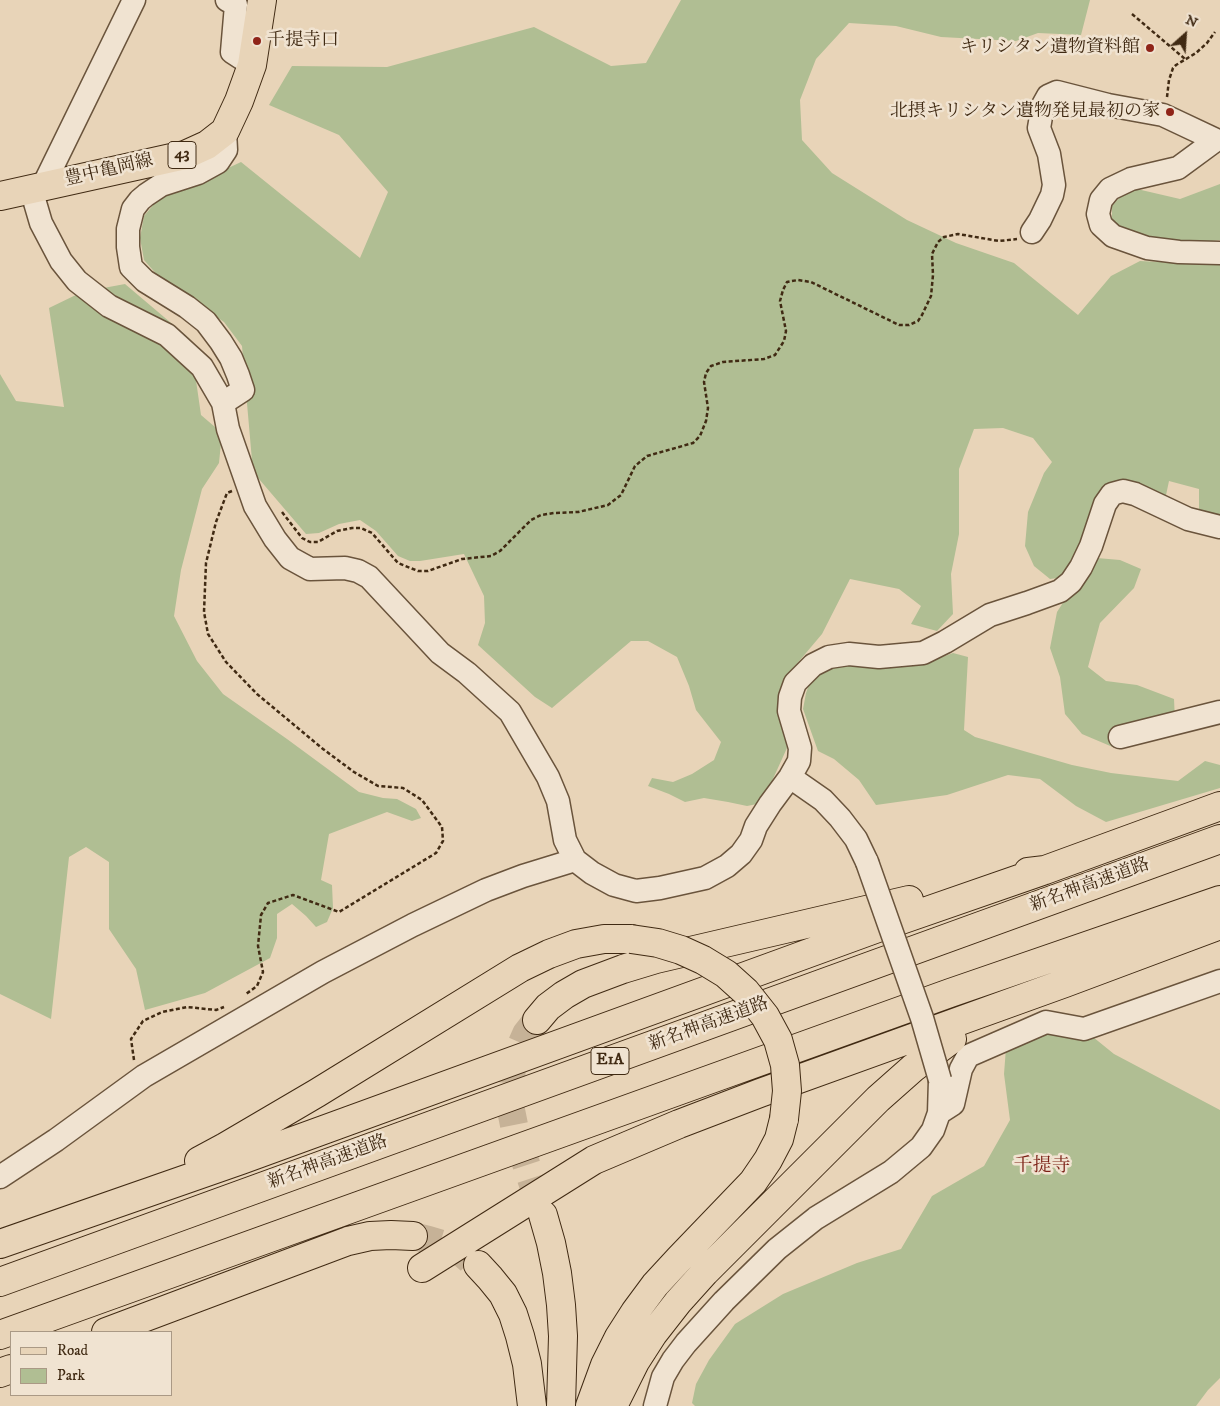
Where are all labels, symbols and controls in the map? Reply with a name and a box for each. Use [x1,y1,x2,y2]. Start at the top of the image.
north arrow [1160,10,1210,60]
text: N [1182,11,1201,32]
place label: 千提寺口 [267,30,339,52]
marker: 千提寺口 [251,35,263,47]
place label: キリシタン遺物資料館 [960,37,1140,59]
marker: キリシタン遺物資料館 [1144,42,1156,54]
place label: 北摂キリシタン遺物発見最初の家 [890,101,1160,123]
marker: 北摂キリシタン遺物発見最初の家 [1164,106,1176,118]
road number: 43 [168,142,196,168]
street label: 豊中亀岡線 [63,150,155,192]
street label: 新名神高速道路 [1027,854,1153,918]
street label: 新名神高速道路 [646,993,772,1057]
road number: E1A [591,1048,629,1074]
street label: 新名神高速道路 [265,1131,391,1195]
district label: 千提寺 [1014,1156,1070,1178]
legend [10,1331,172,1396]
text: Road [57,1341,88,1360]
text: Park [57,1366,85,1385]

